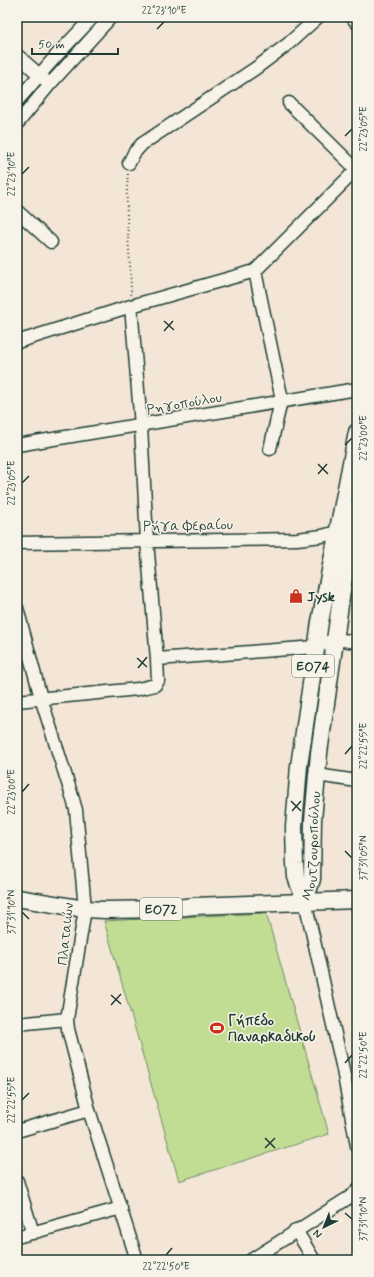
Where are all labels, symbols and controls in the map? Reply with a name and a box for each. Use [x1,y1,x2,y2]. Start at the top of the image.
text: 22°23'10"E [142,4,186,18]
scale bar [32,30,118,56]
text: 50 m [38,37,65,53]
text: 22°23'05"E [357,106,371,152]
text: 22°23'10"E [5,152,19,196]
street label: Ρηγοπούλου [145,389,223,419]
text: 22°23'00"E [357,415,371,461]
text: 22°23'05"E [5,460,19,506]
street label: Ρήγα Φεραίου [143,516,233,536]
shop icon: Jysk [288,588,304,604]
place label: Jysk [307,588,335,606]
road number: ΕΟ74 [292,655,334,677]
text: 22°22'55"E [357,723,371,769]
text: 22°23'00"E [5,769,19,815]
street label: Μουτζουροπούλου [298,790,326,903]
text: 37°31'05"N [357,835,371,881]
text: 37°31'10"N [5,889,19,934]
road number: ΕΟ72 [140,898,182,920]
street label: Πλαταιών [54,902,78,966]
place label: Γήπεδο Παναρκαδικού [228,1012,316,1046]
sports icon: Γήπεδο Παναρκαδικού [209,1020,225,1036]
text: 22°22'50"E [357,1031,371,1079]
text: 22°22'55"E [5,1077,19,1123]
text: 37°31'10"N [357,1196,371,1241]
north arrow [304,1207,344,1247]
text: N [310,1226,325,1241]
text: 22°22'50"E [142,1260,190,1274]

